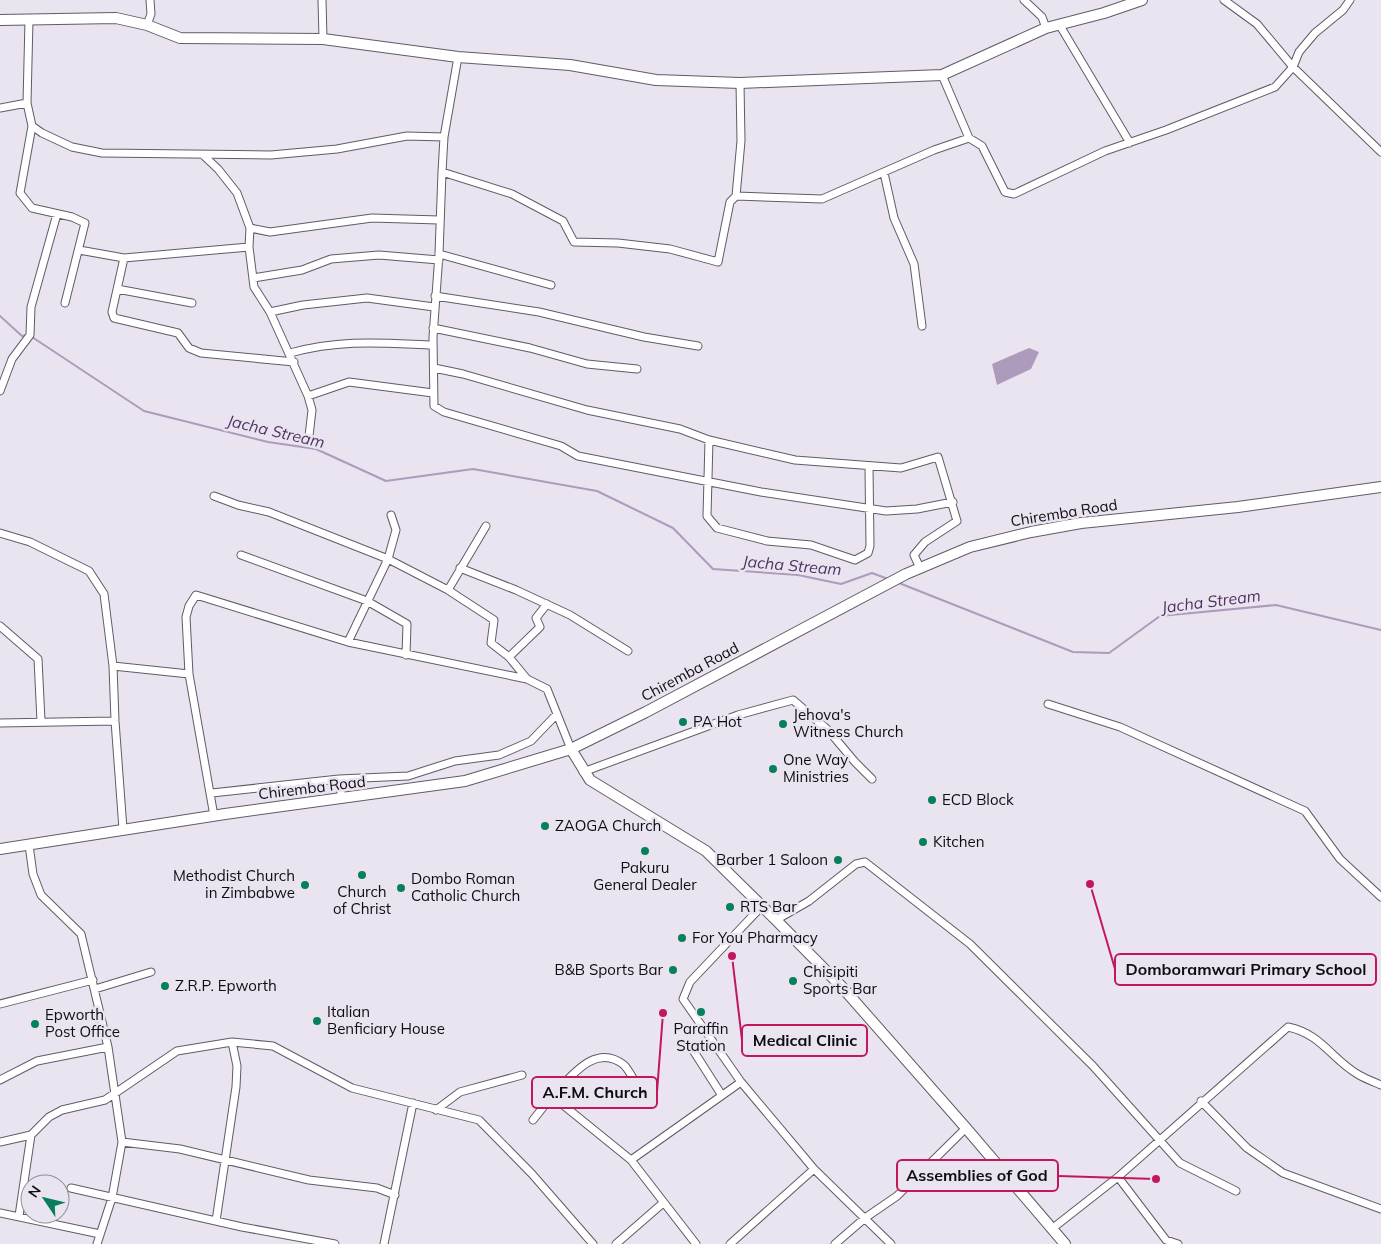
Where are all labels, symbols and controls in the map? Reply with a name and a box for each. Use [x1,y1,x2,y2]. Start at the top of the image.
water label: Jacha Stream [223,410,327,452]
street label: Chiremba Road [1009,495,1119,530]
water label: Jacha Stream [740,551,842,579]
water label: Jacha Stream [1158,585,1262,617]
street label: Chiremba Road [638,638,742,705]
place label: Jehova's Witness Church [793,705,904,741]
place label: PA Hot [693,712,742,731]
marker: PA Hot [677,716,689,728]
marker: Jehova's Witness Church [777,718,789,730]
place label: One Way Ministries [783,750,849,786]
marker: One Way Ministries [767,763,779,775]
street label: Chiremba Road [257,771,367,804]
place label: ECD Block [942,790,1014,809]
marker: ECD Block [926,794,938,806]
place label: ZAOGA Church [555,816,661,835]
marker: ZAOGA Church [539,820,551,832]
place label: Kitchen [933,832,984,851]
marker: Kitchen [917,836,929,848]
marker: Pakuru General Dealer [639,845,651,857]
place label: Barber 1 Saloon [716,850,828,869]
marker: Barber 1 Saloon [832,854,844,866]
place label: Pakuru General Dealer [593,858,697,894]
place label: Methodist Church in Zimbabwe [173,866,295,902]
marker: Church of Christ [356,869,368,881]
place label: Dombo Roman Catholic Church [411,869,520,905]
marker: Methodist Church in Zimbabwe [299,879,311,891]
place label: Church of Christ [333,882,391,918]
marker: Dombo Roman Catholic Church [395,882,407,894]
place label: RTS Bar [740,897,797,916]
marker: RTS Bar [724,901,736,913]
place label: For You Pharmacy [692,928,818,947]
marker: For You Pharmacy [676,932,688,944]
callout: Domboramwari Primary School [1115,954,1376,985]
text: Domboramwari Primary School [1126,959,1366,979]
place label: B&B Sports Bar [555,960,664,979]
place label: Chisipiti Sports Bar [803,962,878,998]
marker: B&B Sports Bar [667,964,679,976]
marker: Chisipiti Sports Bar [787,975,799,987]
place label: Z.R.P. Epworth [175,976,277,995]
marker: Z.R.P. Epworth [159,980,171,992]
place label: Italian Benficiary House [327,1002,445,1038]
place label: Epworth Post Office [45,1005,120,1041]
marker: Paraffin Station [695,1006,707,1018]
marker: Italian Benficiary House [311,1015,323,1027]
marker: Epworth Post Office [29,1018,41,1030]
place label: Paraffin Station [673,1019,729,1055]
callout: Medical Clinic [742,1025,867,1056]
text: Medical Clinic [753,1030,857,1050]
callout: A.F.M. Church [532,1077,657,1108]
text: A.F.M. Church [542,1082,648,1102]
callout: Assemblies of God [897,1160,1058,1191]
text: Assemblies of God [906,1165,1048,1185]
north arrow [20,1174,70,1224]
text: N [24,1182,45,1201]

